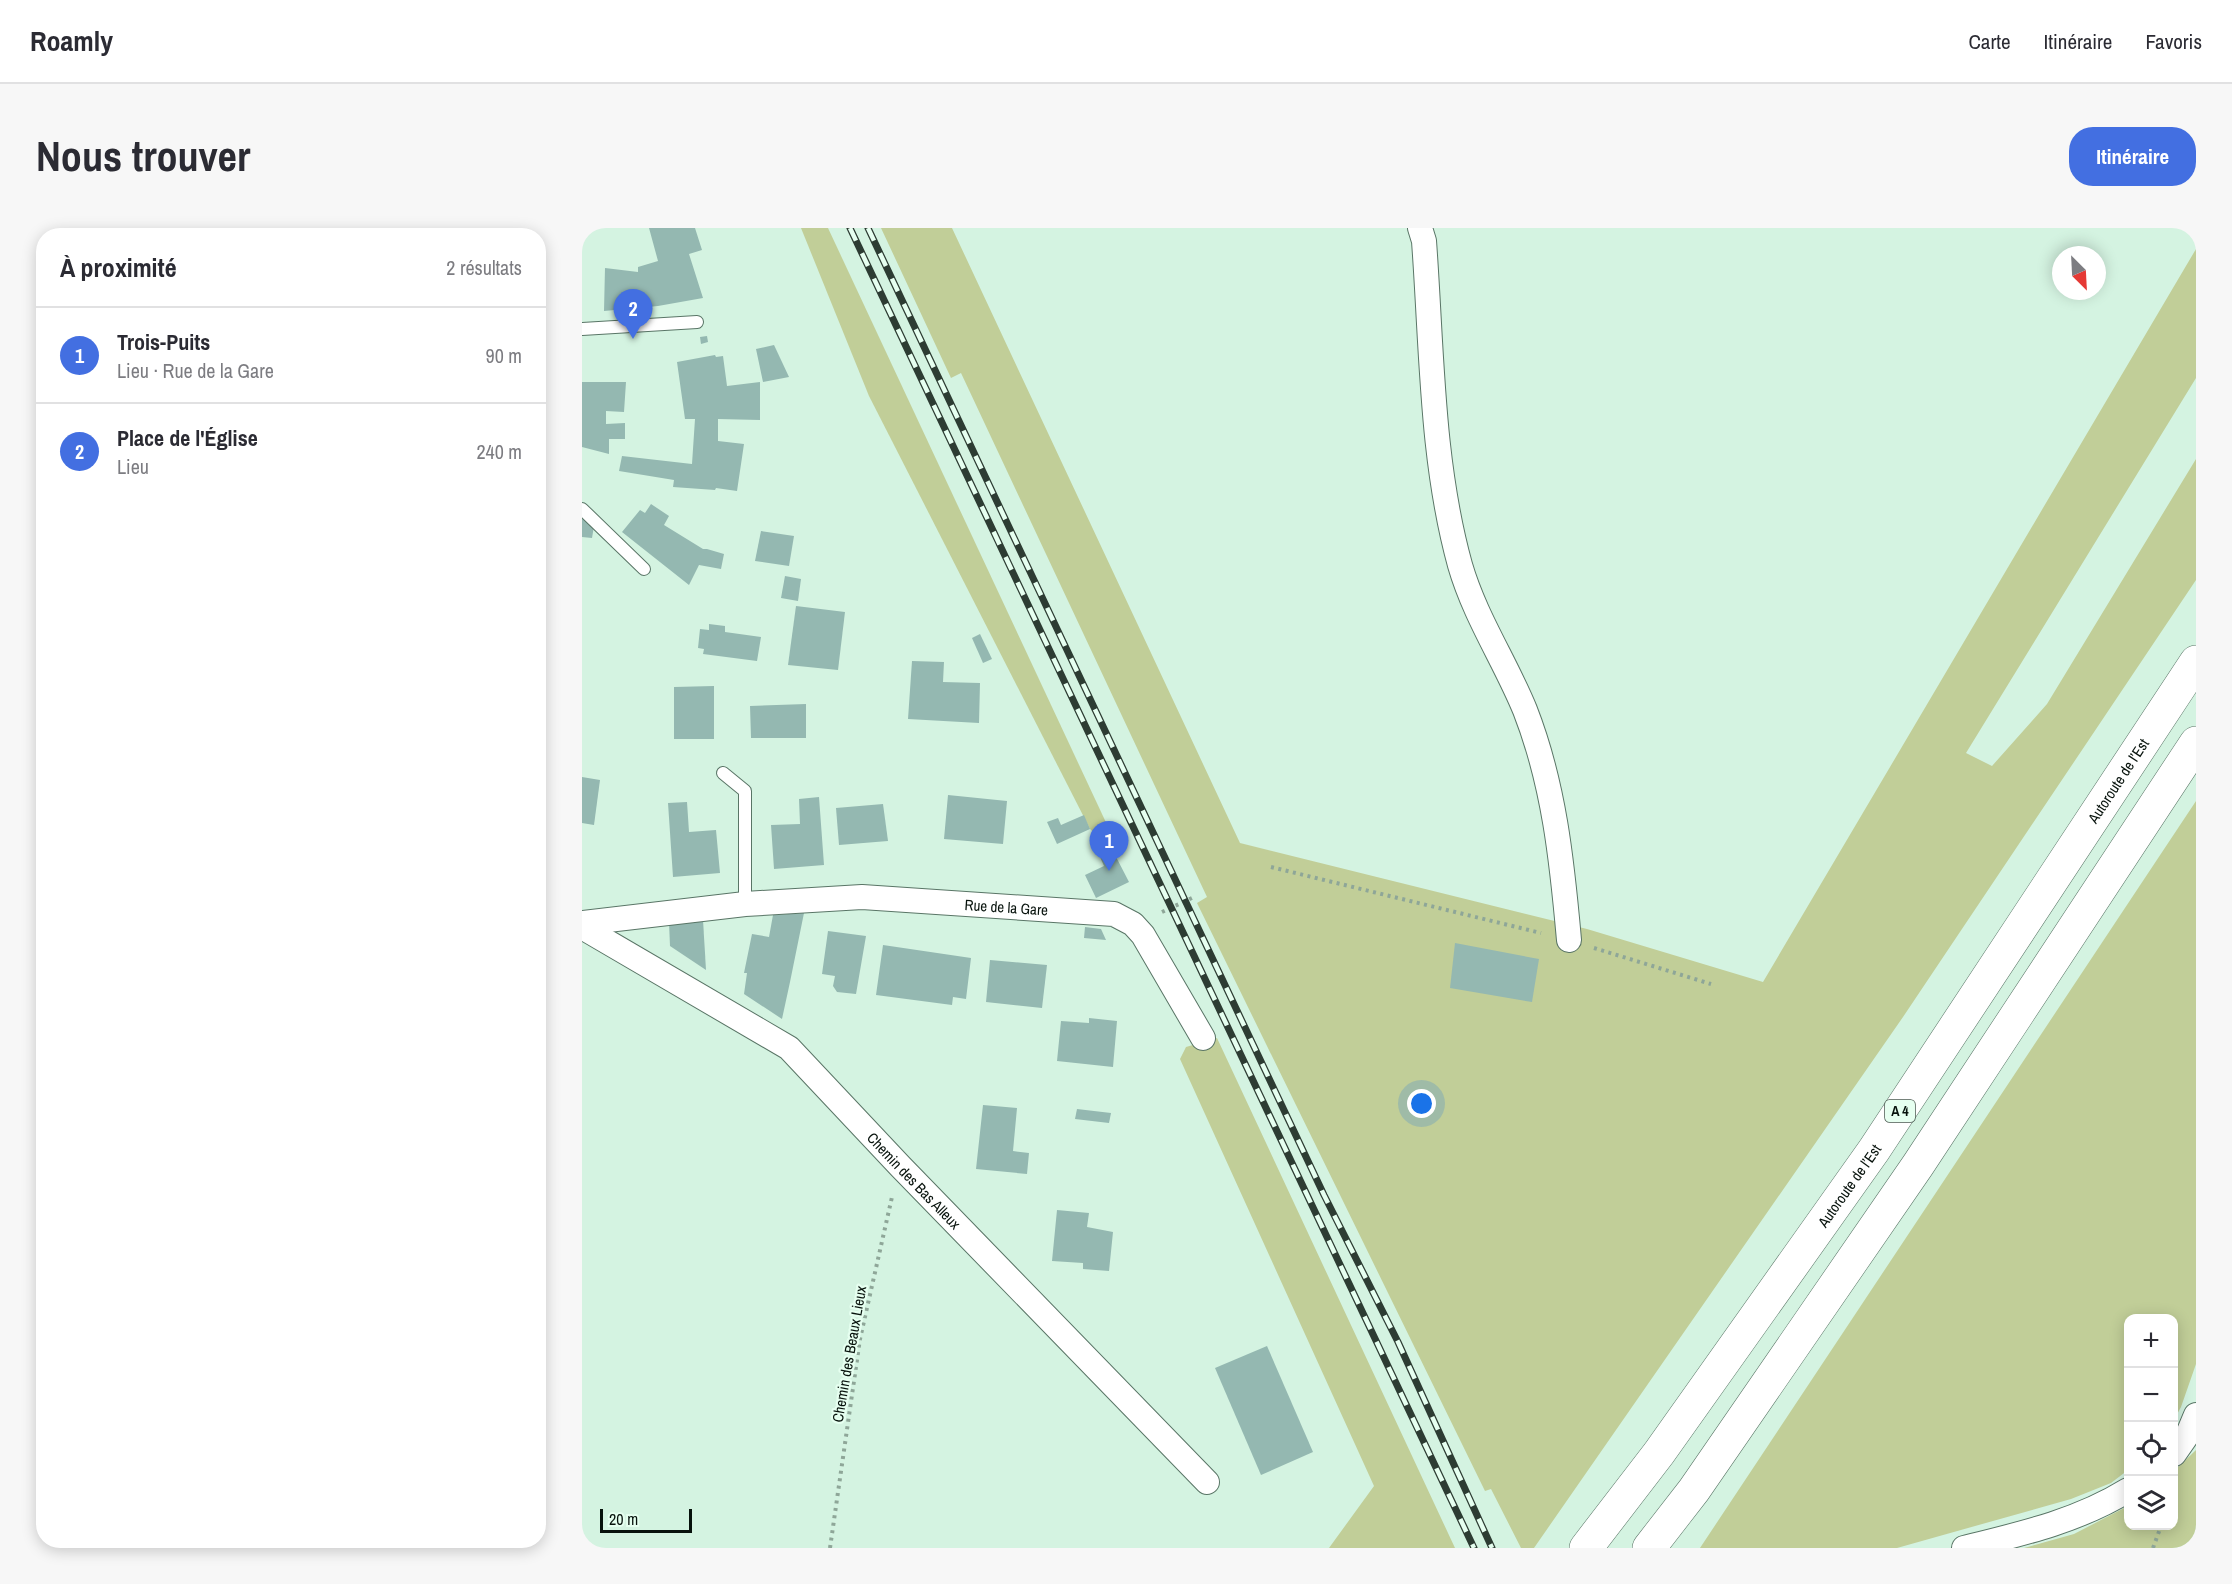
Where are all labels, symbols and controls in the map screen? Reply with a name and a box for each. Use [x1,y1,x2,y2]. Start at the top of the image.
text: Roamly [30,22,113,60]
text: Carte [1968,27,2011,56]
text: Itinéraire [2044,27,2112,56]
text: Favoris [2145,27,2202,56]
button: Itinéraire [2069,127,2196,186]
text: Nous trouver [36,128,250,184]
north arrow [2052,246,2106,300]
text: À proximité [60,250,177,285]
text: 2 résultats [446,254,522,281]
pin: 2 [614,290,652,339]
text: Trois-Puits [117,327,210,357]
text: 1 [75,342,84,369]
text: 90 m [486,342,522,369]
text: Lieu · Rue de la Gare [117,357,274,384]
text: Place de l'Église [117,423,258,453]
text: 2 [75,438,84,465]
text: 240 m [476,438,522,465]
text: Lieu [117,453,149,480]
street label: Autoroute de l’Est [2082,734,2154,828]
pin: 1 [1090,822,1128,871]
street label: Rue de la Gare [964,893,1049,920]
your location [1407,1089,1436,1118]
road number: A 4 [1885,1100,1915,1122]
street label: Chemin des Bas Alleux [863,1127,967,1234]
street label: Autoroute de l’Est [1812,1139,1886,1232]
street label: Chemin des Beaux Lieux [827,1283,871,1424]
map controls [2124,1314,2178,1530]
button: + [2124,1314,2178,1368]
button: − [2124,1368,2178,1422]
button: locate [2124,1422,2178,1476]
button: layers [2124,1476,2178,1530]
scale bar [600,1506,692,1534]
text: 20 m [609,1508,638,1530]

